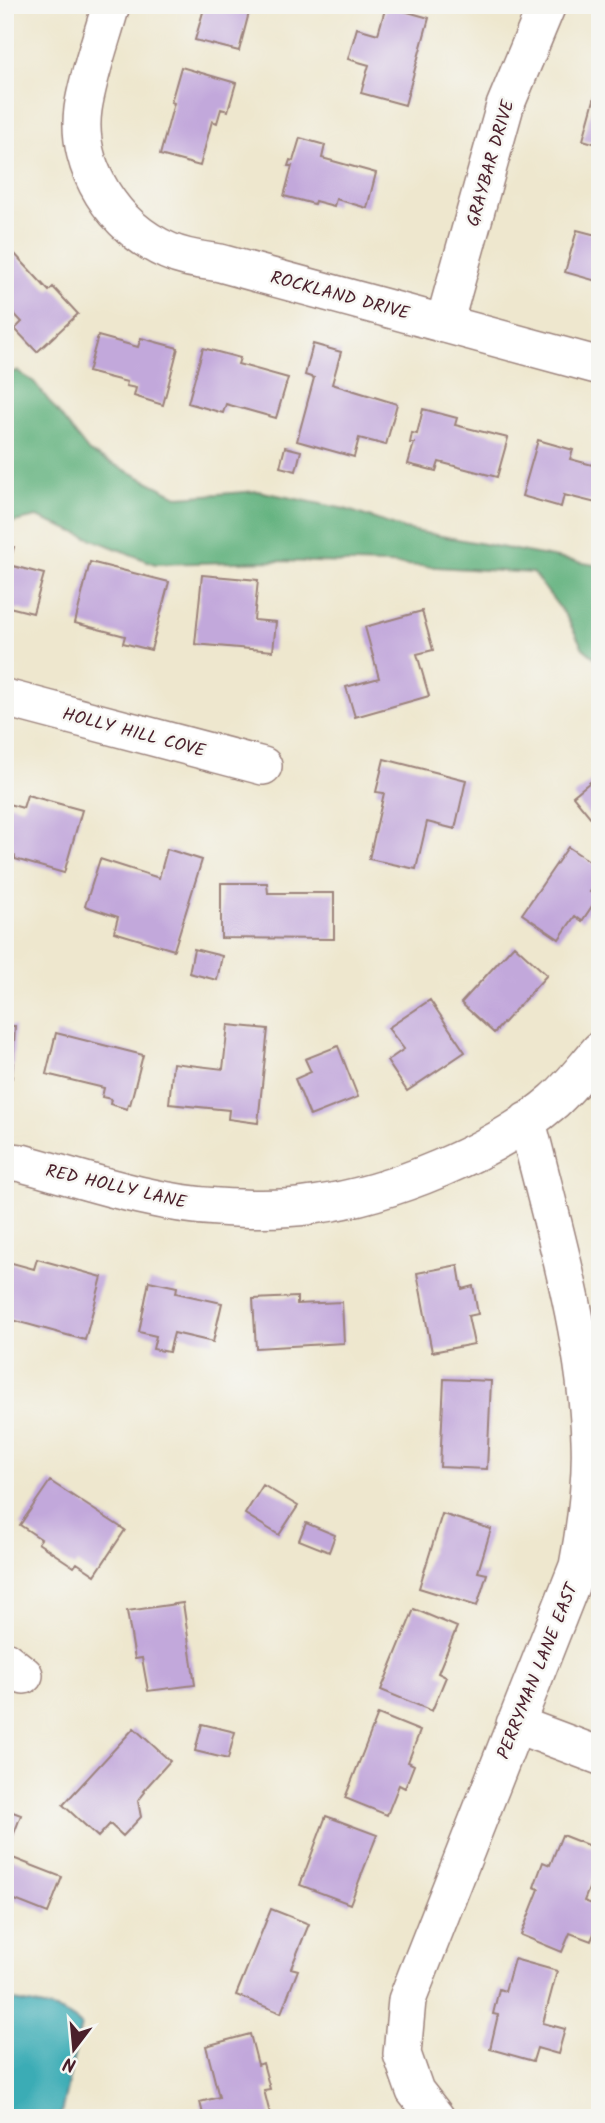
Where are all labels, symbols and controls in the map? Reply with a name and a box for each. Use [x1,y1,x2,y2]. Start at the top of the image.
street label: GRAYBAR DRIVE [459,96,524,230]
street label: ROCKLAND DRIVE [267,264,413,329]
street label: HOLLY HILL COVE [59,700,209,767]
street label: RED HOLLY LANE [42,1157,189,1218]
street label: PERRYMAN LANE EAST [490,1578,587,1764]
north arrow [38,2014,108,2084]
text: N [60,2047,80,2079]

